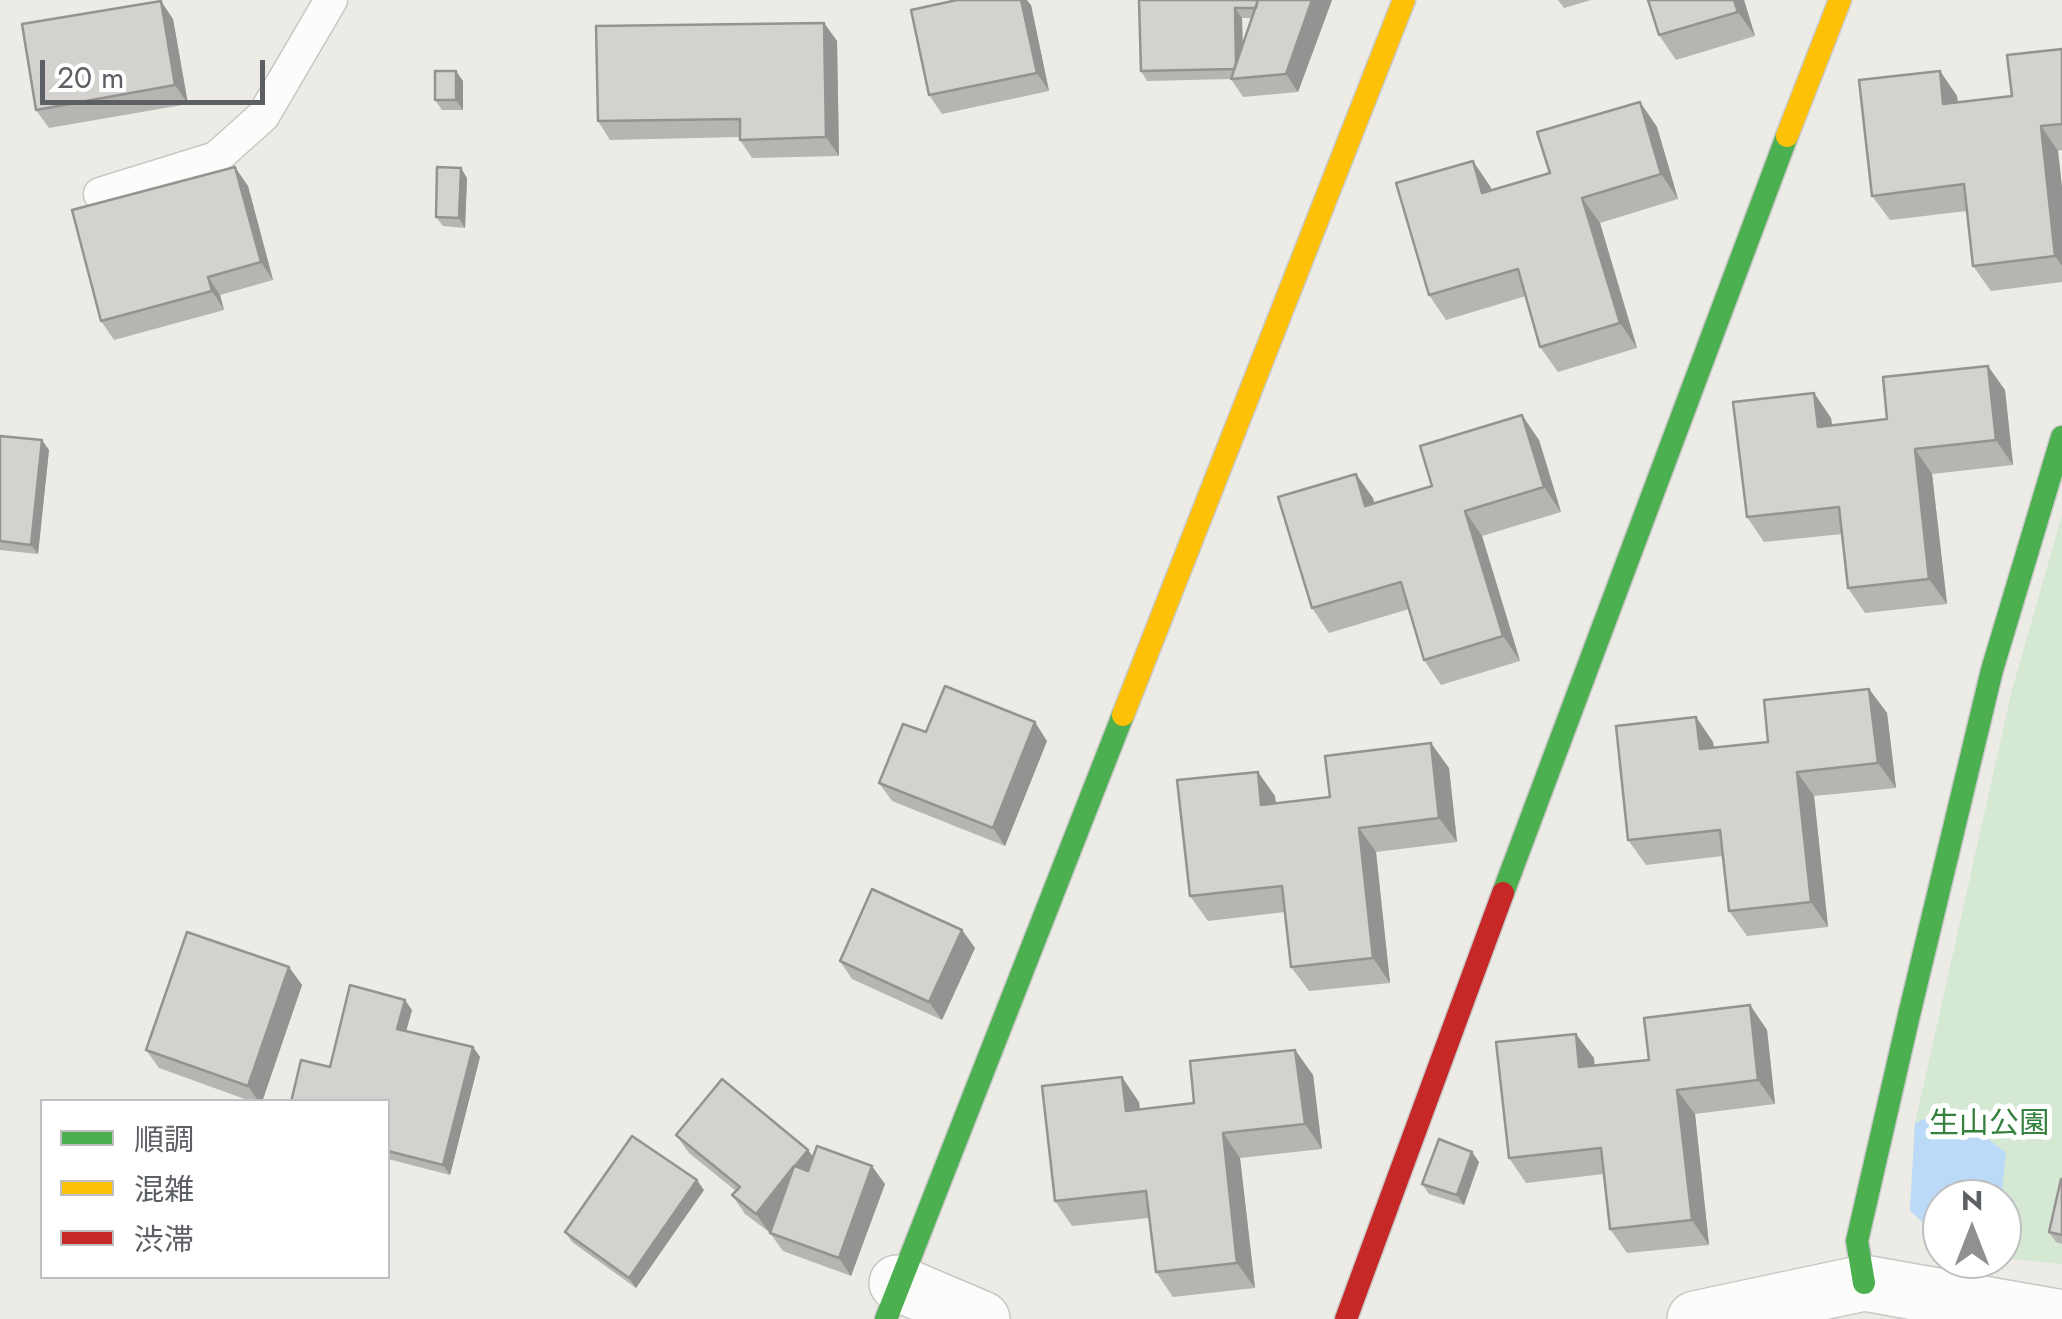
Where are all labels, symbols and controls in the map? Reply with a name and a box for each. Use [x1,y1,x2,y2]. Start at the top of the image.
scale bar [45,40,270,102]
text: 20 m [57,56,124,99]
legend [40,1099,390,1279]
park label: 生山公園 [1929,1108,2049,1144]
text: 順調 [134,1118,194,1161]
text: 混雑 [134,1168,194,1211]
north arrow [1922,1179,2022,1279]
text: N [1961,1180,1983,1221]
text: 渋滞 [134,1218,194,1261]

